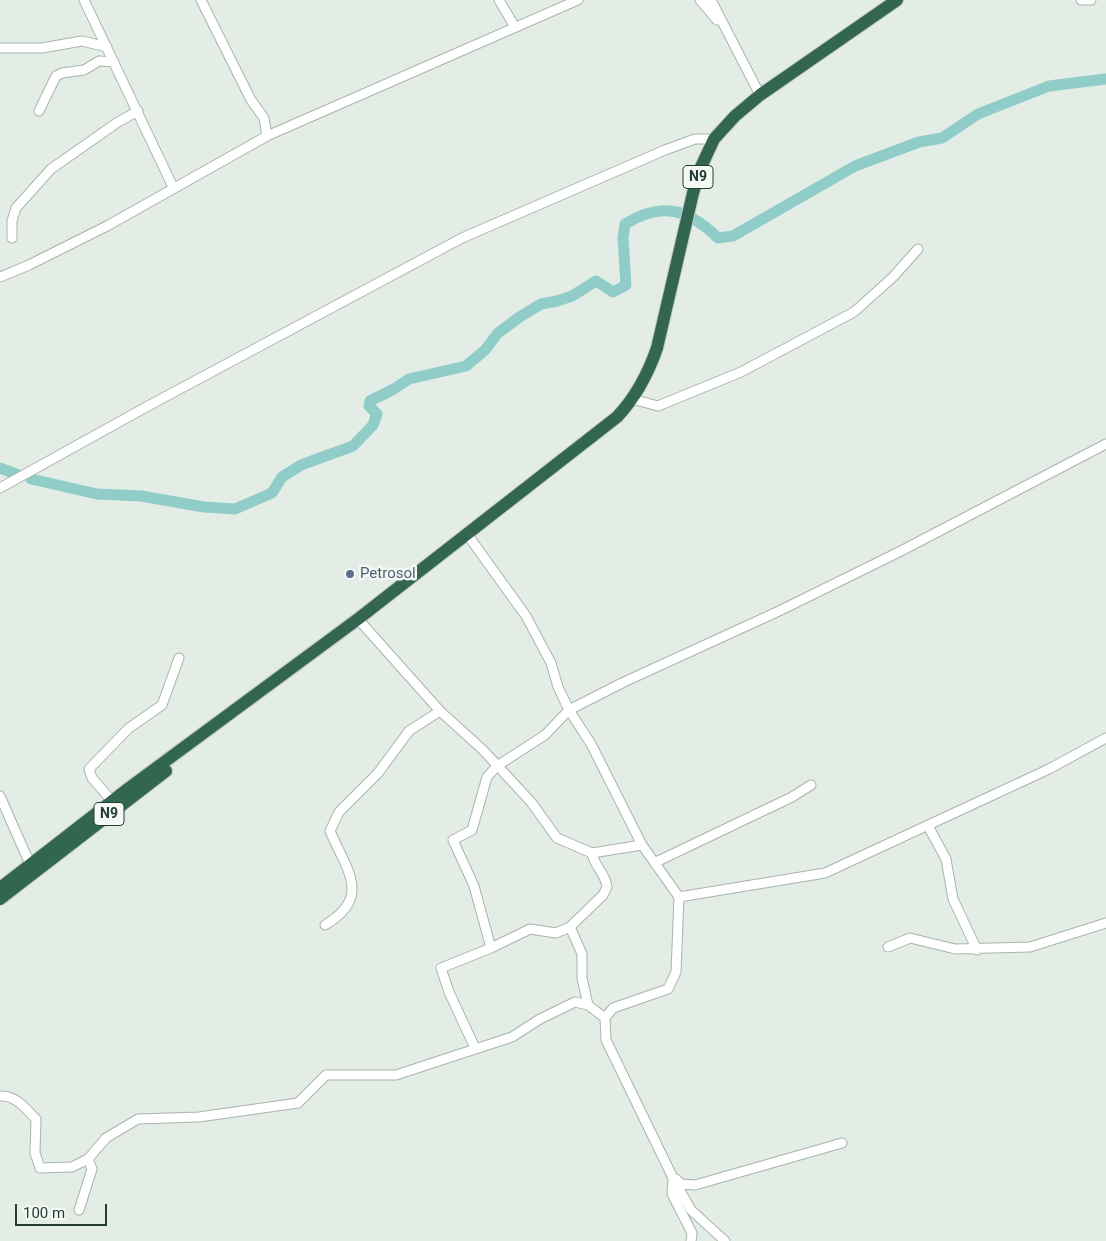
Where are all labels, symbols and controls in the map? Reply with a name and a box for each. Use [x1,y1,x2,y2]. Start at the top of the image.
road number: N9 [683,166,713,188]
place label: Petrosol [360,565,416,583]
marker: Petrosol [344,568,356,580]
road number: N9 [94,802,124,826]
scale bar [18,1194,110,1226]
text: 100 m [23,1204,65,1222]

